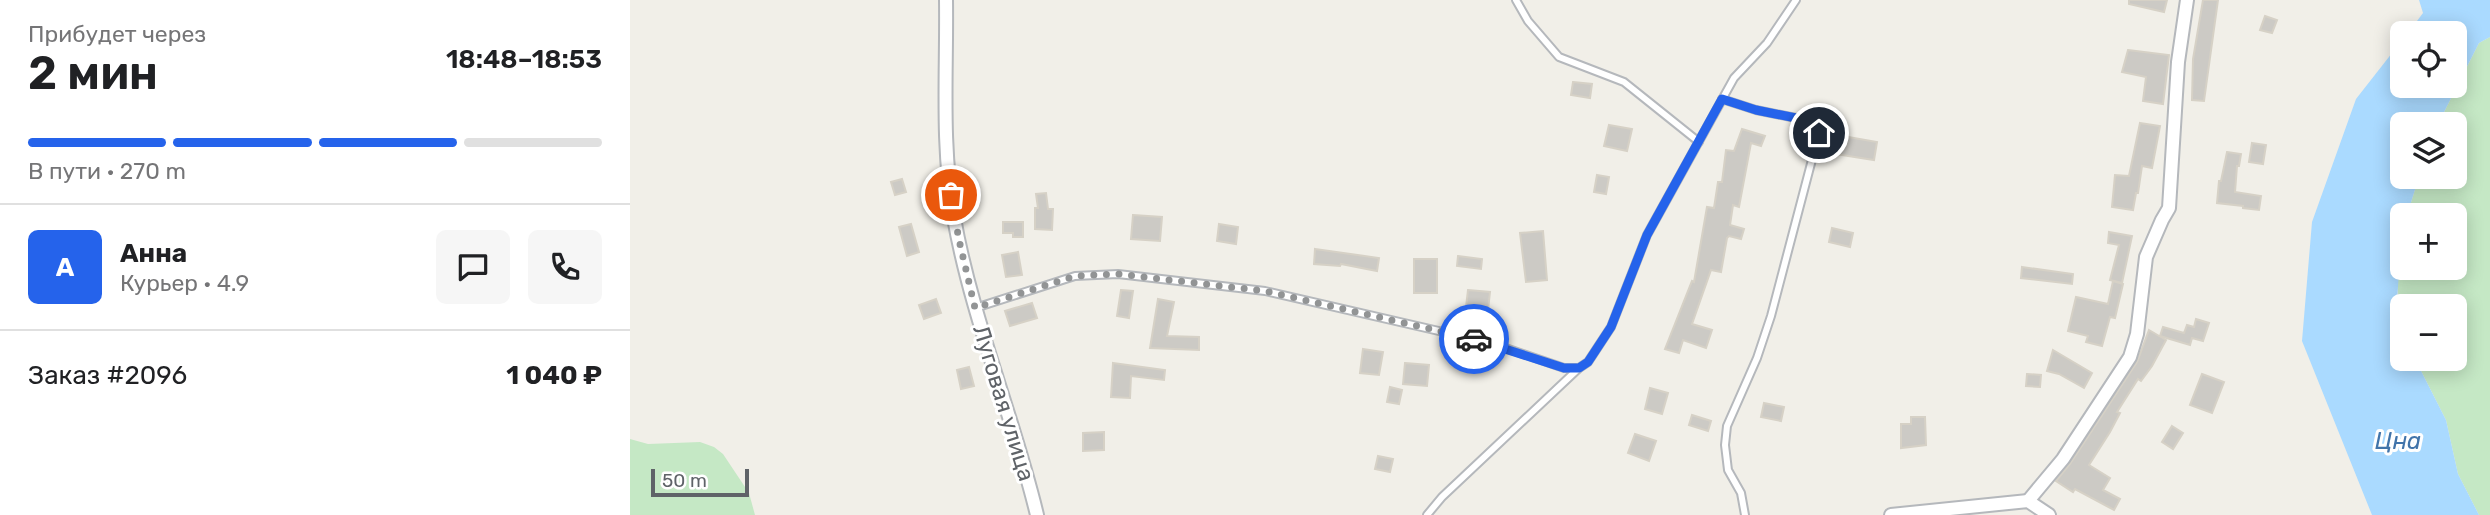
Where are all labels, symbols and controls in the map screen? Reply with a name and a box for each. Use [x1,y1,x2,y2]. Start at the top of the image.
text: Прибудет через [28,20,206,48]
map controls [2390,21,2467,371]
button: locate [2390,21,2467,98]
text: 18:48–18:53 [446,44,602,75]
text: 2 мин [28,46,158,101]
pin [1789,103,1849,163]
button: layers [2390,112,2467,189]
icon: home [1800,114,1838,152]
text: В пути · 270 m [28,157,186,185]
pin [921,165,981,225]
icon: bag [932,176,970,214]
button: + [2390,203,2467,280]
button: chat [436,230,510,304]
button: phone [528,230,602,304]
text: Анна [120,238,187,269]
text: А [56,252,74,283]
text: Курьер · 4.9 [120,269,249,297]
button: − [2390,294,2467,371]
courier [1439,304,1509,374]
icon: car [1455,320,1493,358]
street label: Луговая улица [967,322,1041,484]
text: Заказ #2096 [28,360,187,391]
text: 1 040 ₽ [506,360,602,391]
water label: Цна [2375,427,2421,455]
scale bar [651,466,749,498]
text: 50 m [662,469,707,492]

